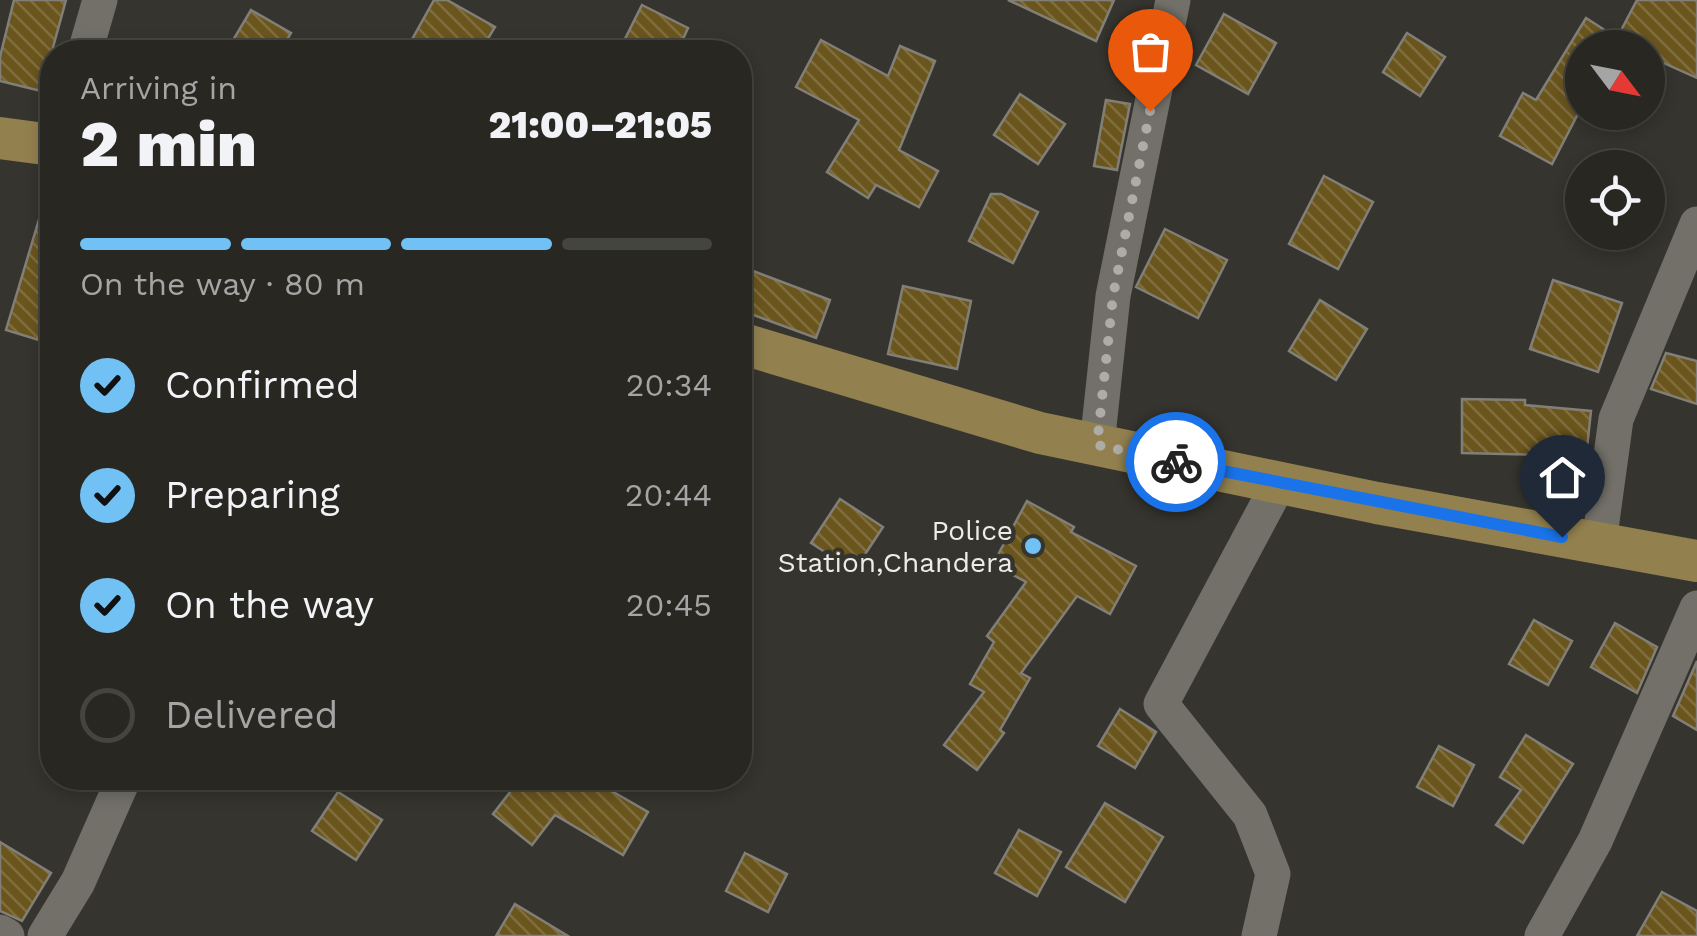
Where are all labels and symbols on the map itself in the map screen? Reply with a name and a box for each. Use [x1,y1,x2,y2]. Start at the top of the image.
pin [1108,9,1193,112]
north arrow [1565,30,1665,130]
courier [1126,412,1226,512]
pin [1520,435,1605,538]
place label: Police Station,Chandera [778,514,1013,579]
marker: Police Station,Chandera [1022,535,1044,557]

